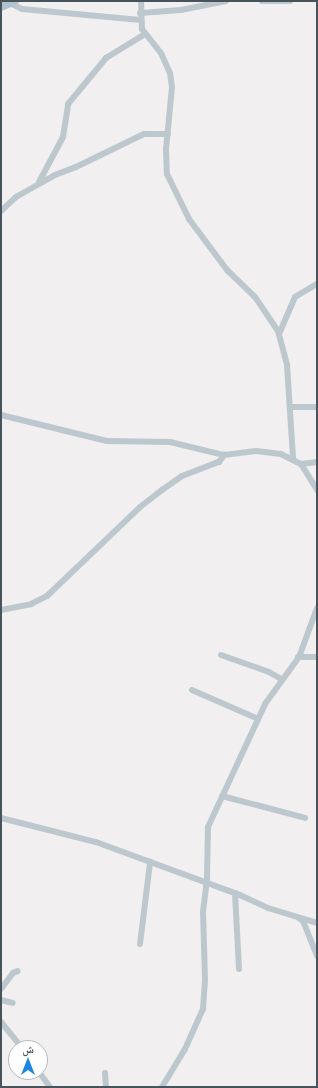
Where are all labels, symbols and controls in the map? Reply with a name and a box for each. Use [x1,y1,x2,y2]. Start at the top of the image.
north arrow [8,1040,48,1080]
text: ش [22,1042,34,1056]

